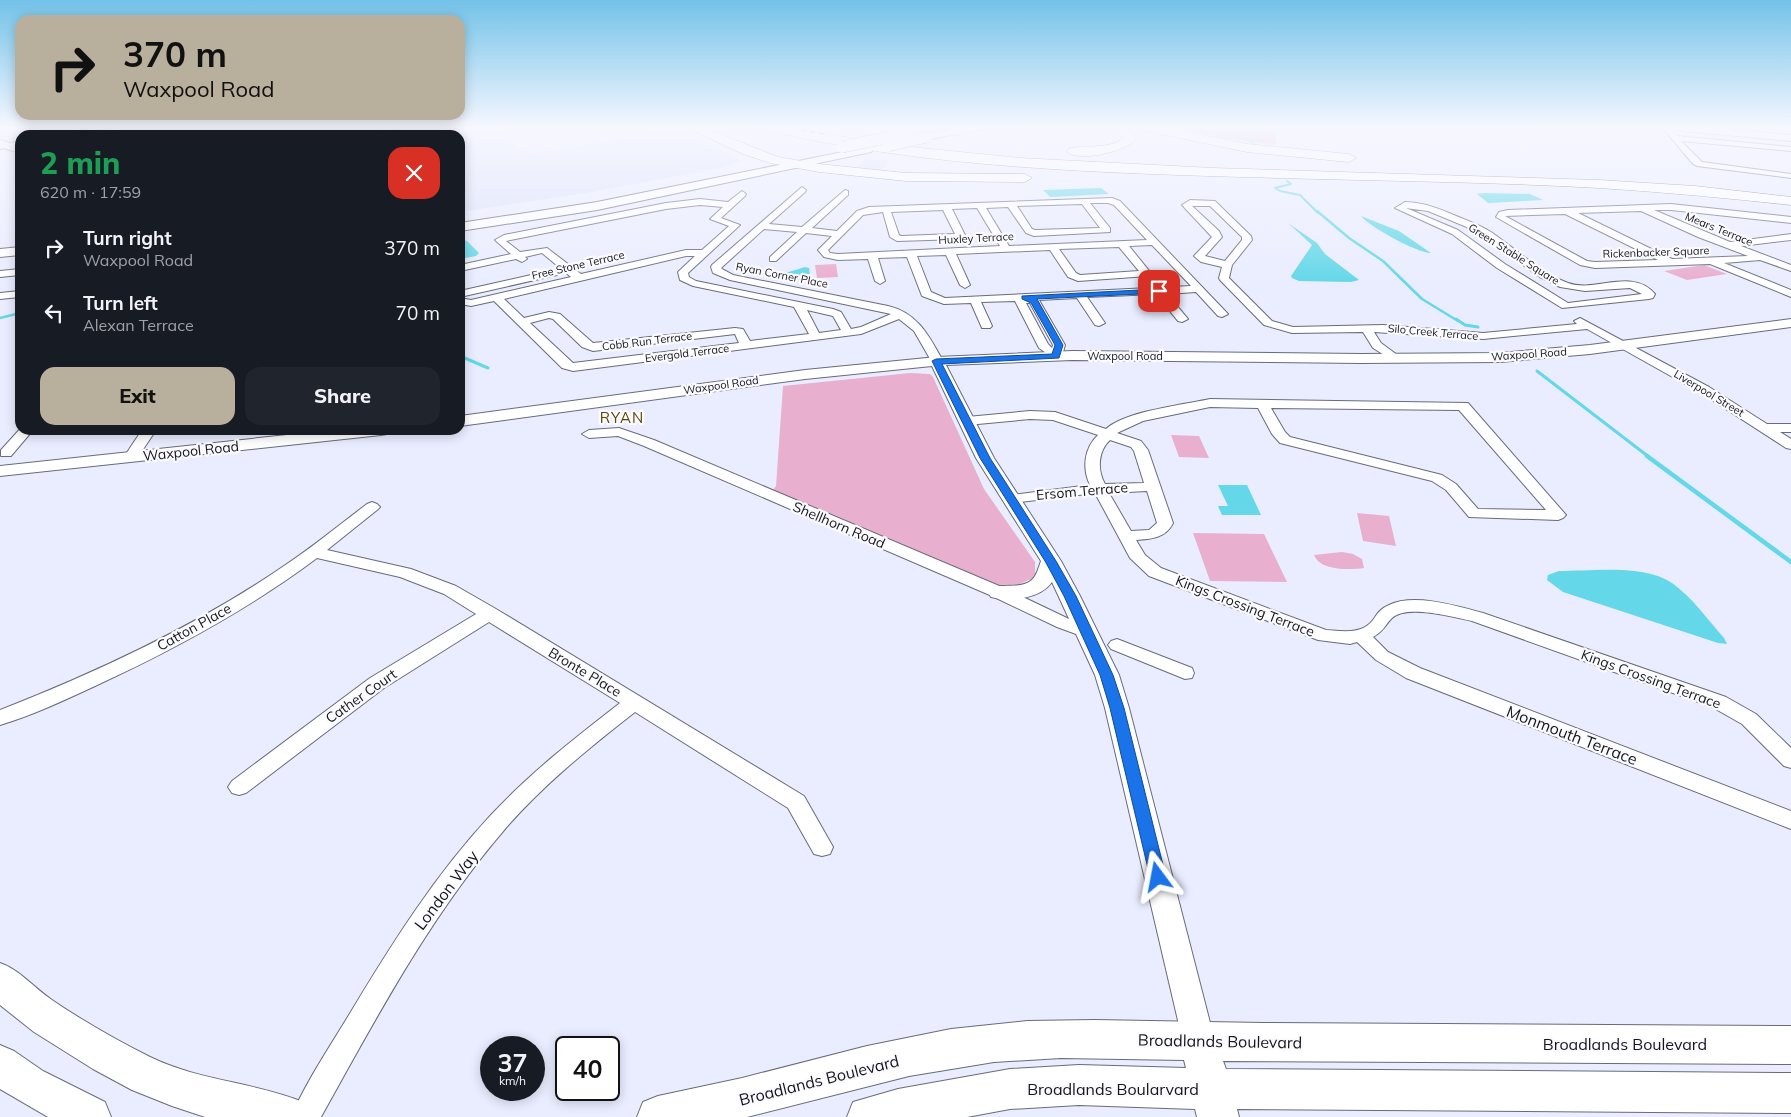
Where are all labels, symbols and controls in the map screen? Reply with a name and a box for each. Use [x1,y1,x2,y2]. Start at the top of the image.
text: 370 m [123,32,227,76]
icon: right [40,35,105,100]
text: Waxpool Road [123,75,274,103]
text: 2 min [40,144,120,182]
button: close [388,147,440,199]
text: 620 m · 17:59 [40,182,141,202]
street label: Mears Terrace [1683,209,1755,249]
street label: Green Stable Square [1466,220,1562,288]
text: Turn right [83,226,172,250]
street label: Huxley Terrace [938,229,1014,247]
icon: right [40,234,68,262]
text: 370 m [384,236,440,260]
street label: Rickenbacker Square [1602,243,1710,261]
street label: Free Stone Terrace [530,248,626,282]
text: Waxpool Road [83,250,193,270]
street label: Ryan Corner Place [735,259,829,291]
pin [1138,270,1180,312]
icon: arrive [1145,277,1173,305]
text: Turn left [83,291,158,315]
icon: left [40,299,68,327]
text: 70 m [396,301,440,325]
text: Alexan Terrace [83,315,194,335]
street label: Silo Creek Terrace [1387,321,1479,343]
street label: Cobb Run Terrace [601,329,693,353]
street label: Evergold Terrace [644,341,730,365]
street label: Waxpool Road [1491,344,1567,364]
street label: Waxpool Road [1087,349,1163,363]
button: Exit [40,367,235,425]
button: Share [245,367,440,425]
street label: Liverpool Street [1671,367,1747,420]
street label: Waxpool Road [683,373,759,397]
district label: RYAN [600,408,644,427]
street label: Waxpool Road [142,437,240,465]
street label: Ersom Terrace [1035,478,1129,504]
street label: Shellhorn Road [790,497,888,553]
street label: Kings Crossing Terrace [1173,571,1317,641]
street label: Catton Place [154,599,234,655]
street label: Bronte Place [545,643,625,701]
street label: Kings Crossing Terrace [1579,645,1723,713]
street label: Cather Court [322,665,400,727]
street label: Monmouth Terrace [1504,701,1640,769]
street label: London Way [410,846,483,934]
position arrow [1131,850,1183,902]
street label: Broadlands Boulevard [1138,1030,1302,1052]
street label: Broadlands Boulevard [1543,1034,1707,1054]
speed limit sign: 40 [555,1036,620,1101]
text: 37 [497,1047,528,1078]
street label: Broadlands Boulevard [737,1050,901,1110]
text: km/h [499,1073,526,1088]
street label: Broadlands Boularvard [1027,1079,1199,1099]

